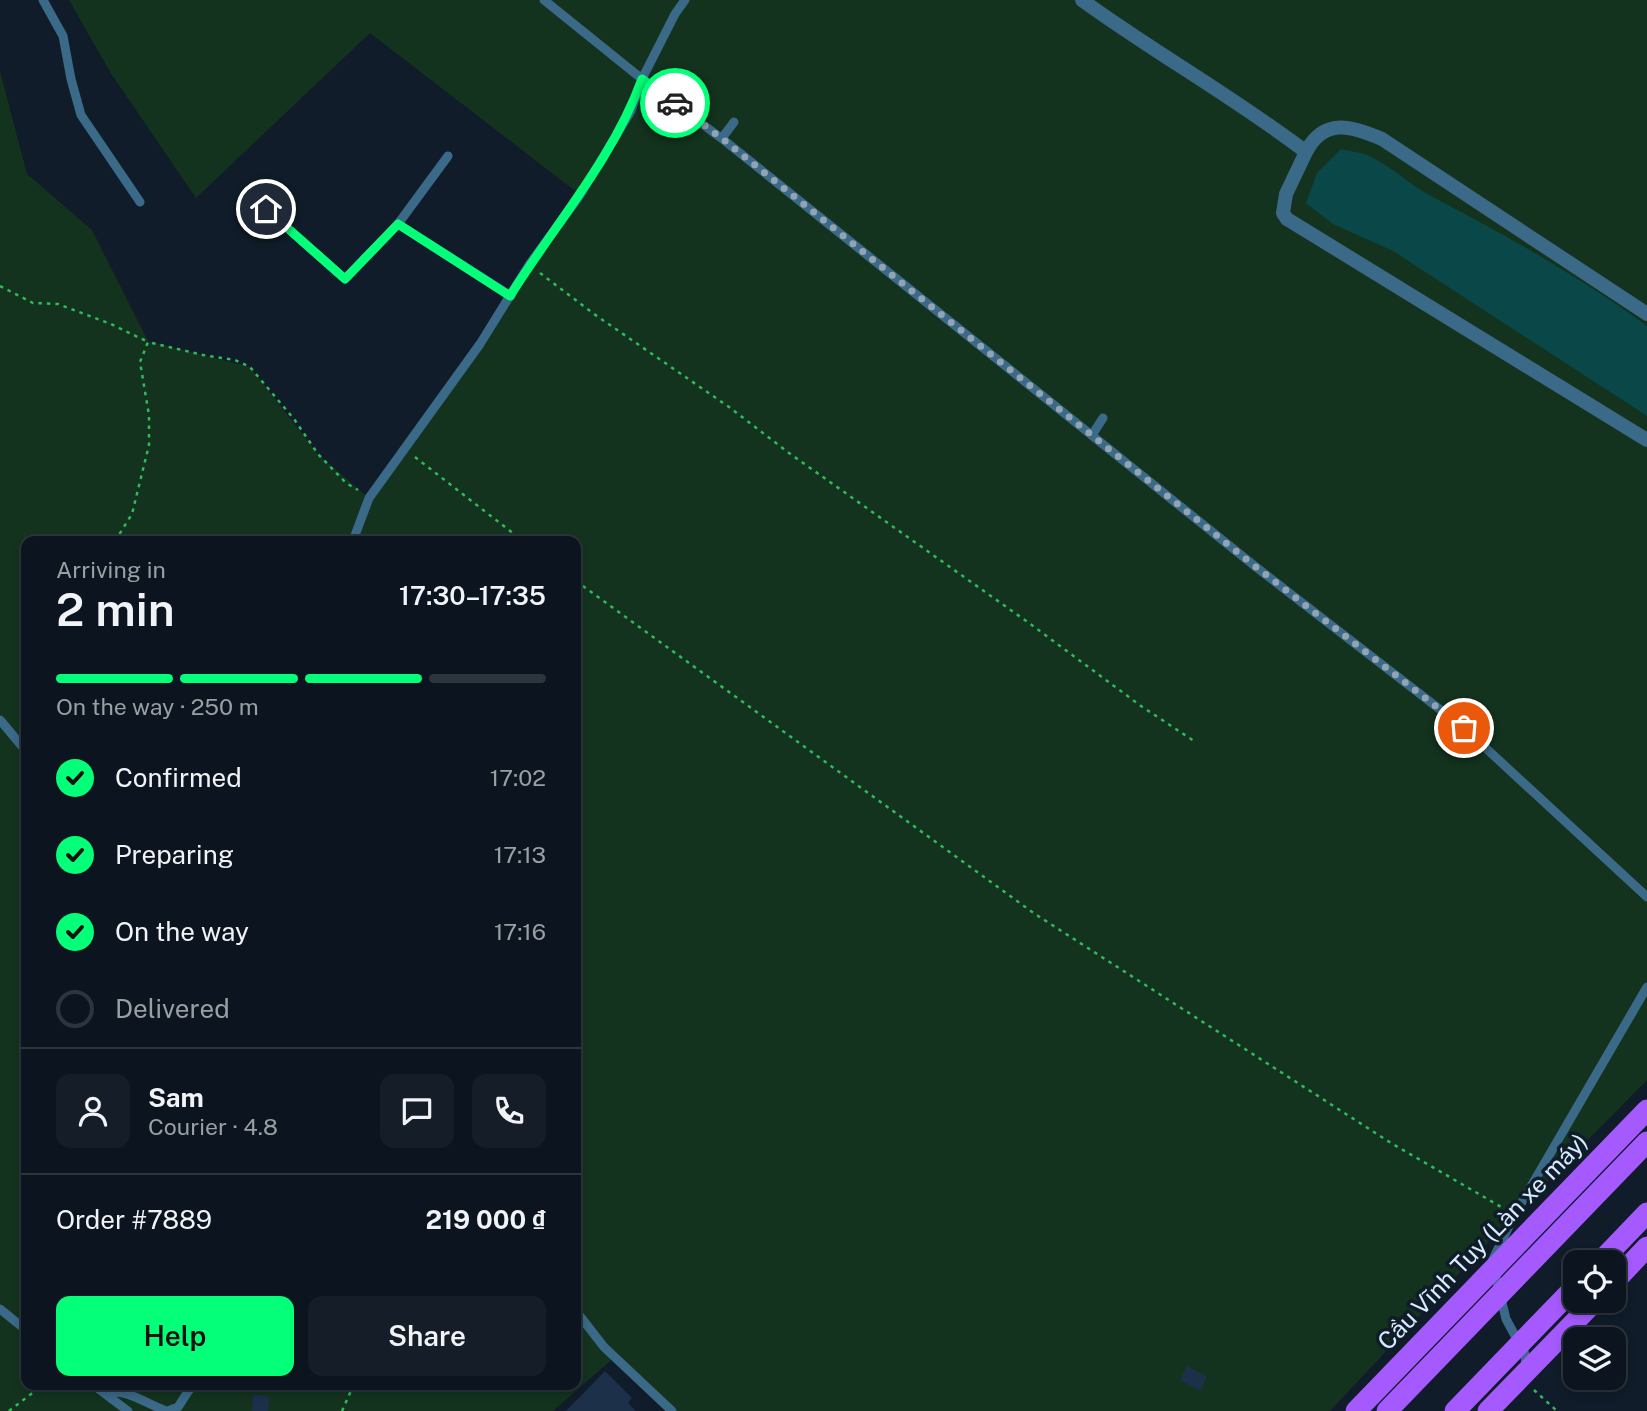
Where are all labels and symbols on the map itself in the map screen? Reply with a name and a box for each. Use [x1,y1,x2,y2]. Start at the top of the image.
courier [640,68,710,138]
pin [236,179,296,239]
pin [1434,698,1494,758]
street label: Cầu Vĩnh Tuy (Làn xe máy) [1372,1127,1593,1355]

